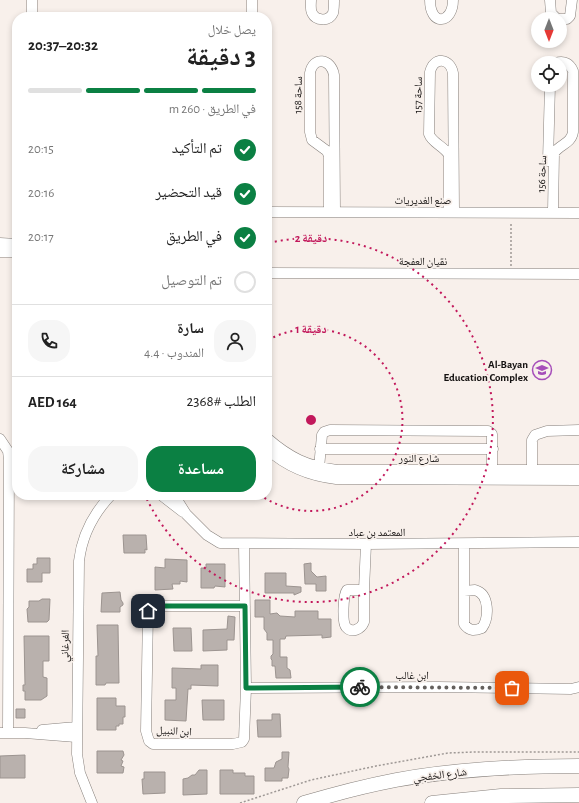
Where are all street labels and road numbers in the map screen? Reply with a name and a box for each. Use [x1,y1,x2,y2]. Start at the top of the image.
street label: ساحة 158 [292,76,304,114]
street label: ساحة 157 [412,77,424,113]
street label: ساحة 156 [536,155,548,193]
street label: صنع الغديريات [395,195,451,207]
street label: نقيان العفجة [399,256,447,268]
street label: شارع النور [398,453,439,465]
street label: المعتمد بن عباد [349,527,405,539]
street label: الفرغاني [59,630,74,662]
street label: ابن غالب [395,670,429,682]
street label: ابن النبيل [156,725,192,738]
street label: شارع الخفجي [412,766,468,787]

